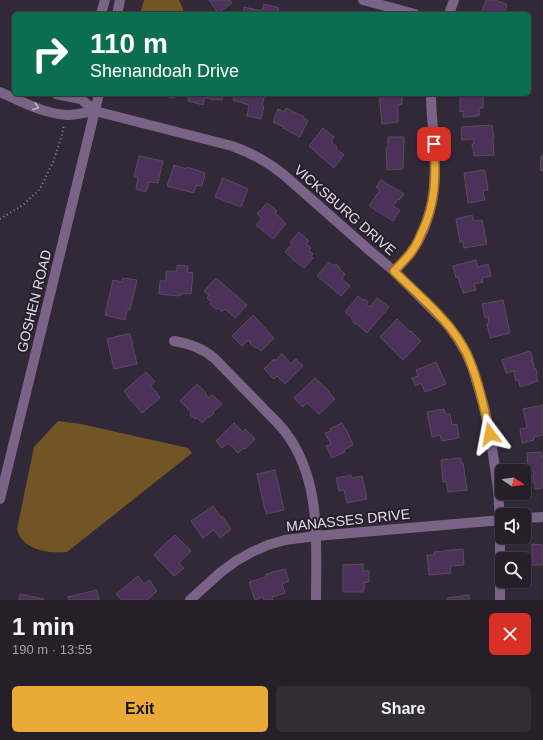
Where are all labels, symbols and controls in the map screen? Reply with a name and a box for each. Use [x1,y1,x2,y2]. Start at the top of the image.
icon: right [24,28,76,80]
text: 110 m [90,28,168,59]
text: Shenandoah Drive [90,61,239,81]
one-way arrow [32,103,39,111]
pin [417,127,451,161]
icon: arrive [423,133,445,155]
street label: VICKSBURG DRIVE [291,162,399,258]
street label: GOSHEN ROAD [14,248,54,354]
position arrow [469,413,511,455]
north arrow [495,464,531,500]
map controls [495,464,531,588]
street label: MANASSES DRIVE [285,506,411,534]
button: sound [495,508,531,544]
button: search [495,552,531,588]
text: 1 min [12,613,75,640]
button: close [489,613,531,655]
text: 190 m · 13:55 [12,642,92,657]
button: Exit [12,686,268,732]
button: Share [276,686,531,732]

